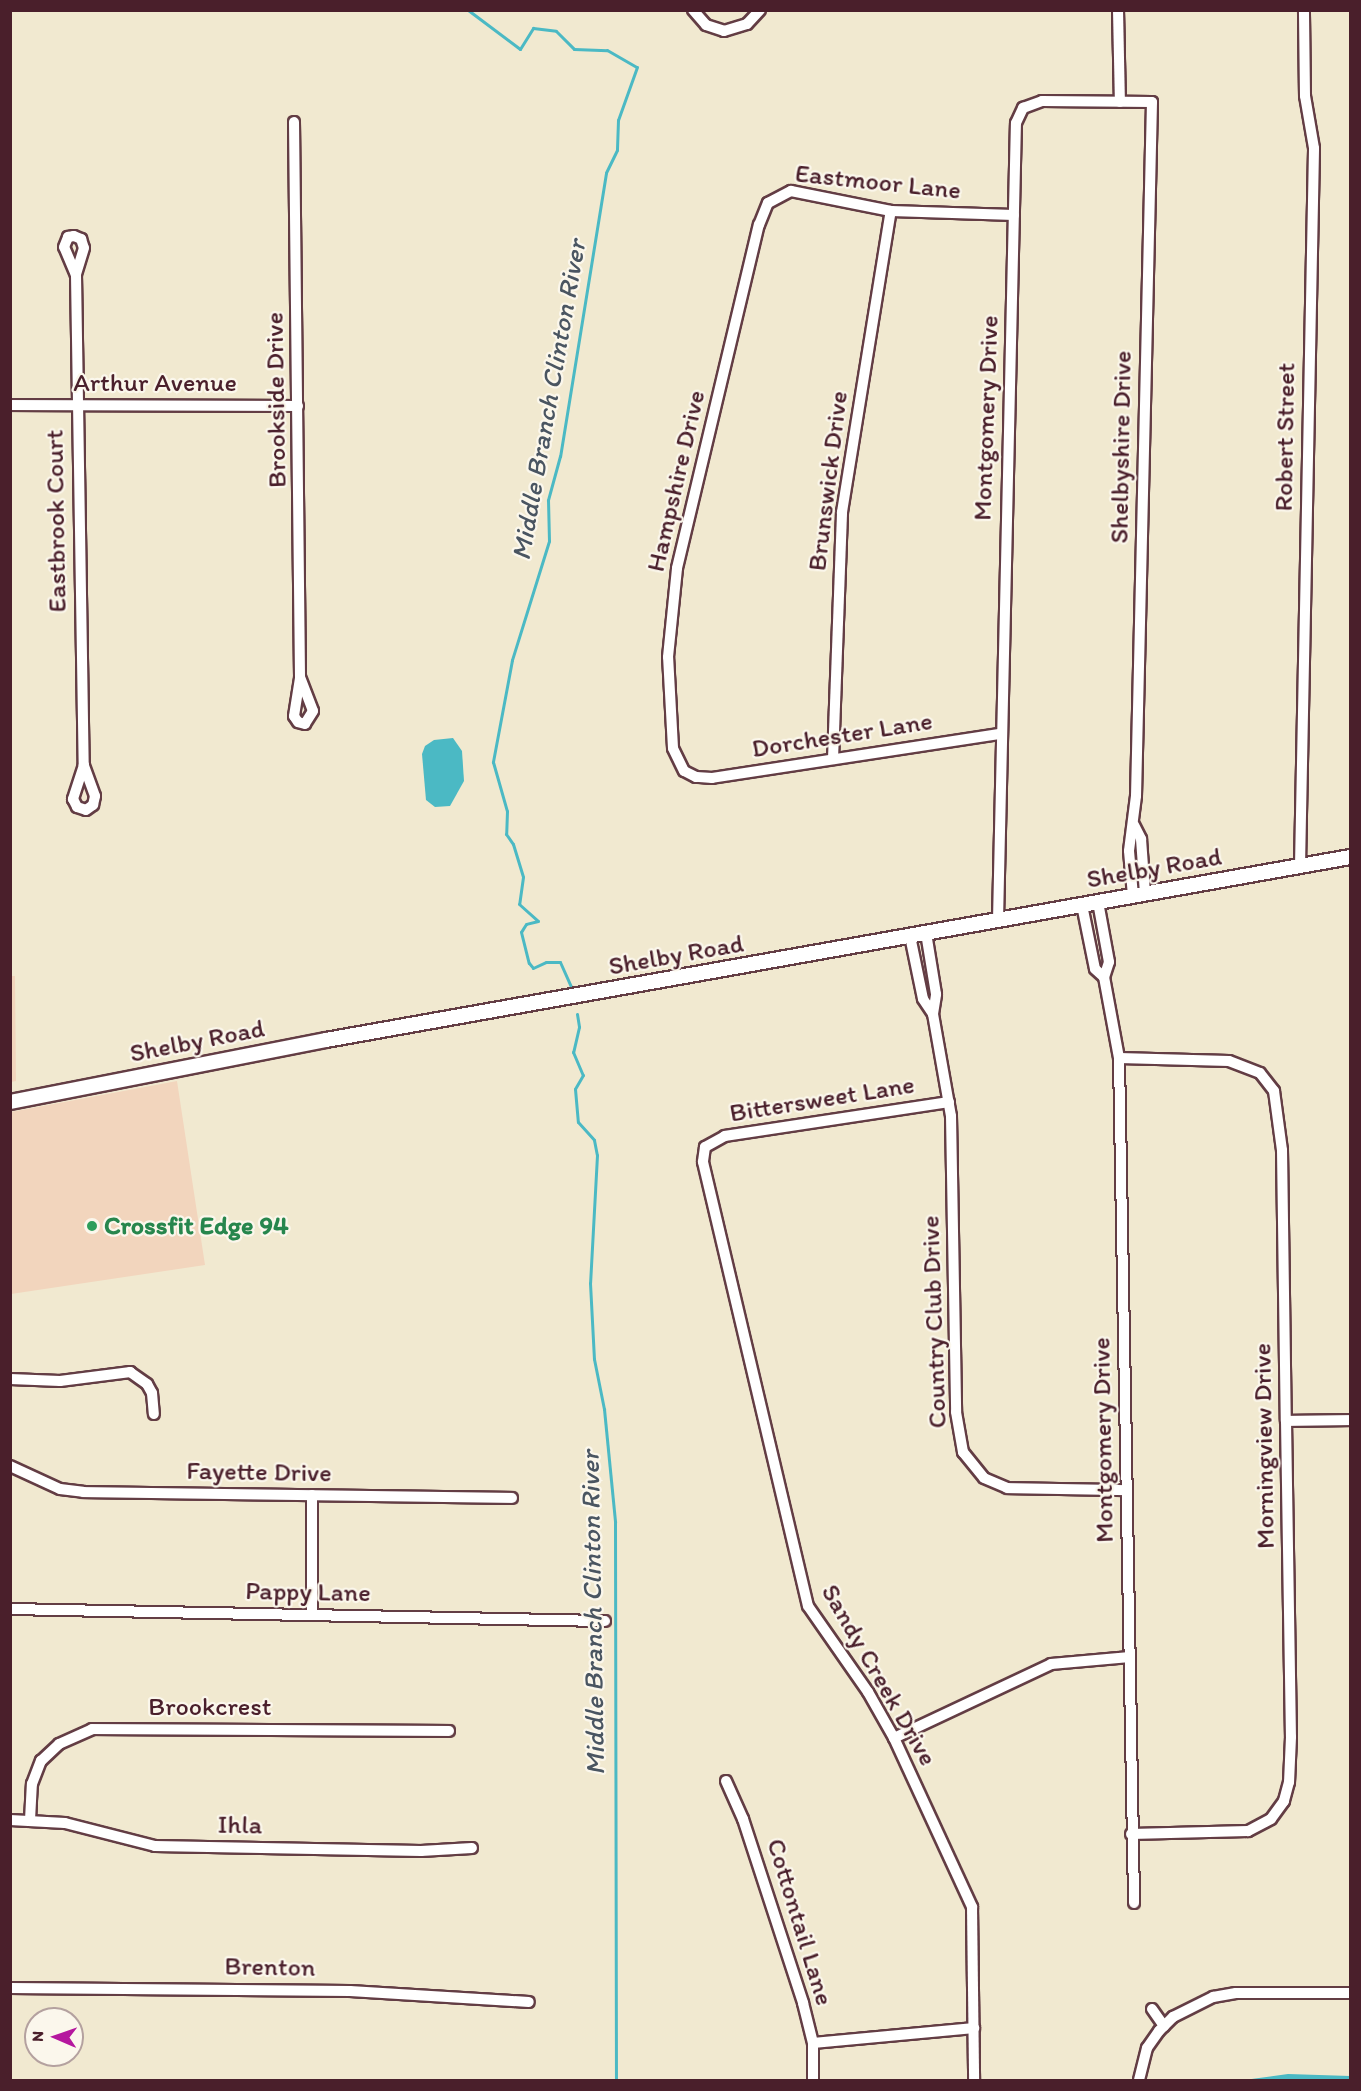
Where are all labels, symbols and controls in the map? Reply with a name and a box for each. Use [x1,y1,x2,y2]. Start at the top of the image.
street label: Eastmoor Lane [793,158,963,206]
water label: Middle Branch Clinton River [504,238,592,562]
street label: Brookside Drive [259,312,293,488]
street label: Montgomery Drive [967,315,1005,521]
street label: Shelbyshire Drive [1104,350,1138,544]
street label: Robert Street [1268,362,1302,512]
street label: Arthur Avenue [74,367,236,399]
street label: Hampshire Drive [640,387,712,575]
street label: Brunswick Drive [801,389,855,573]
street label: Eastbrook Court [39,429,73,613]
street label: Dorchester Lane [749,705,935,765]
street label: Shelby Road [1084,841,1224,895]
street label: Shelby Road [606,928,746,982]
street label: Shelby Road [127,1013,267,1069]
street label: Bittersweet Lane [727,1069,917,1129]
place label: Crossfit Edge 94 [104,1210,289,1242]
street label: Country Club Drive [915,1215,953,1429]
marker: Crossfit Edge 94 [85,1219,99,1233]
street label: Montgomery Drive [1086,1337,1120,1543]
street label: Morningview Drive [1247,1343,1281,1549]
water label: Middle Branch Clinton River [573,1451,611,1775]
street label: Fayette Drive [186,1455,332,1489]
street label: Pappy Lane [245,1575,371,1609]
street label: Sandy Creek Drive [814,1579,944,1771]
street label: Brookcrest [148,1691,272,1723]
street label: Ihla [217,1809,263,1841]
street label: Cottontail Lane [760,1835,840,2009]
street label: Brenton [224,1951,316,1983]
north arrow [24,2007,84,2067]
text: N [28,2031,47,2042]

